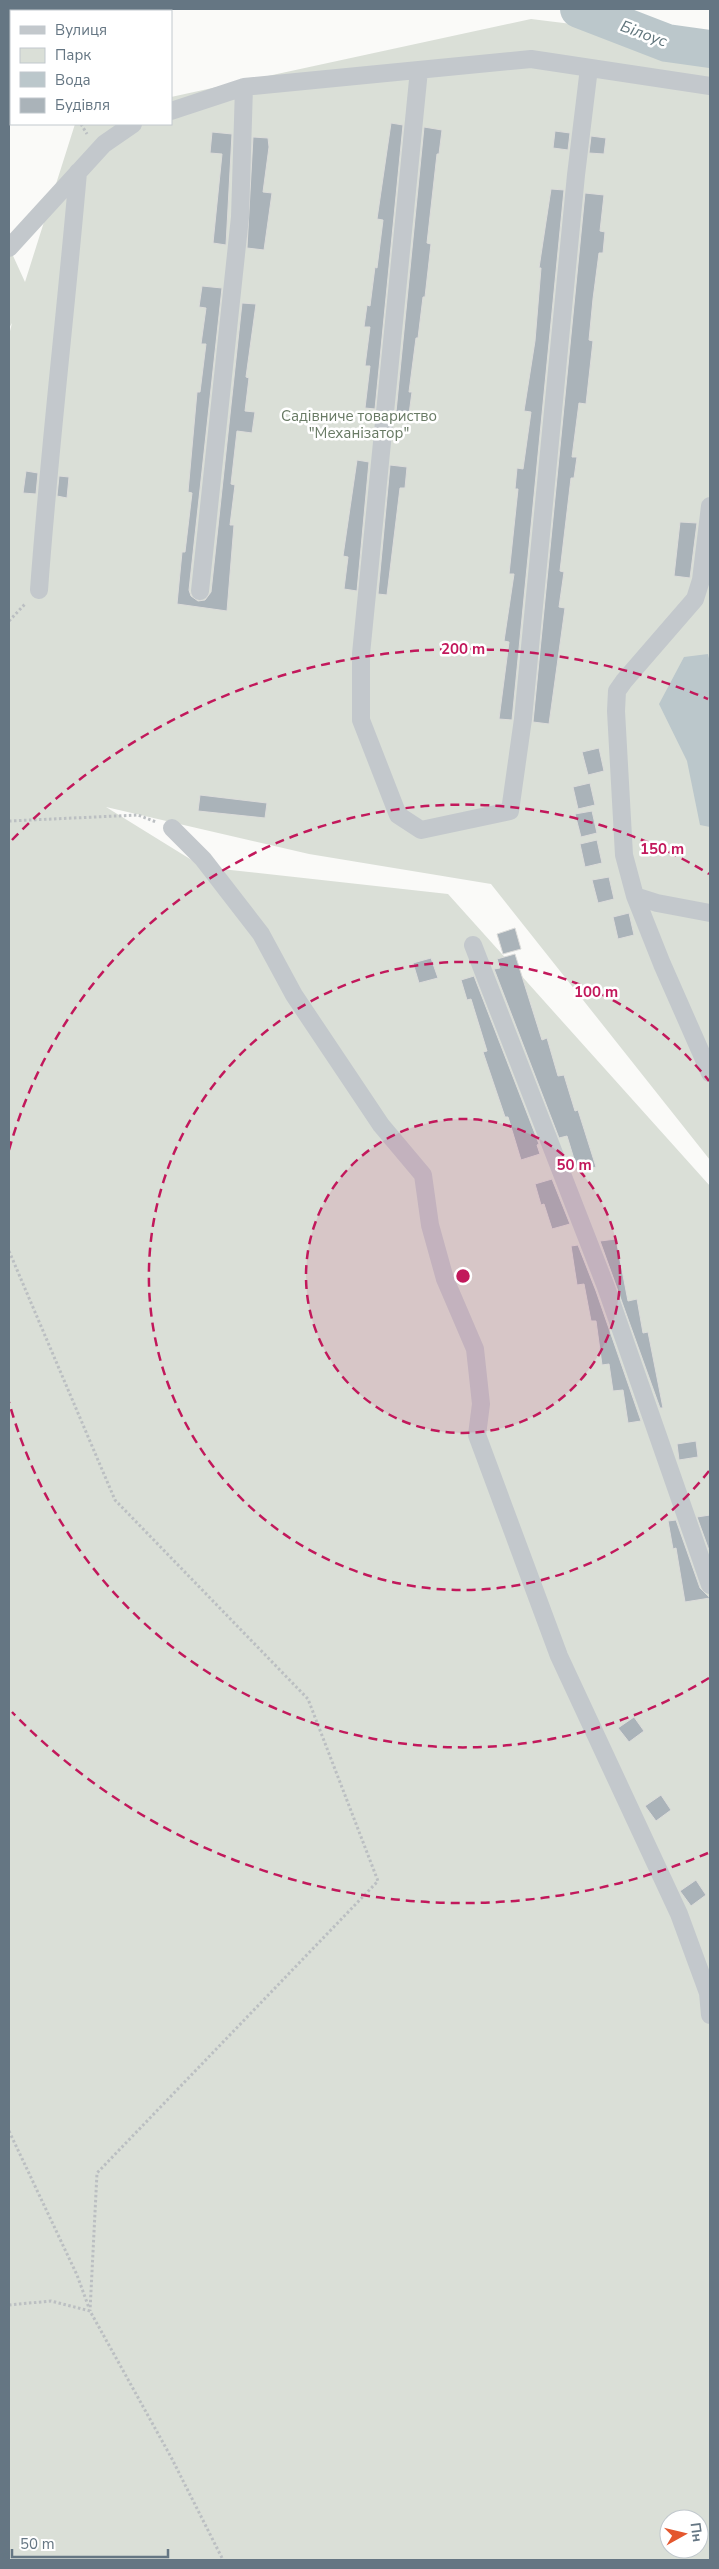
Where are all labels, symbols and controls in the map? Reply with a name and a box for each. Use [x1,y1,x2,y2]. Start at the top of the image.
legend [10,10,172,125]
water label: Білоус [617,15,671,53]
text: Вулиця [55,20,107,40]
text: Парк [55,45,91,65]
text: Вода [55,70,91,90]
text: Будівля [55,95,110,115]
park label: Садівниче товариство "Механізатор" [281,406,437,443]
text: 200 m [441,639,485,659]
text: 150 m [640,839,684,859]
text: 100 m [574,982,618,1002]
text: 50 m [556,1155,592,1175]
centre of rings [454,1267,472,1285]
north arrow [659,2509,709,2559]
text: Пн [686,2521,707,2543]
scale bar [12,2526,169,2558]
text: 50 m [20,2534,55,2554]

